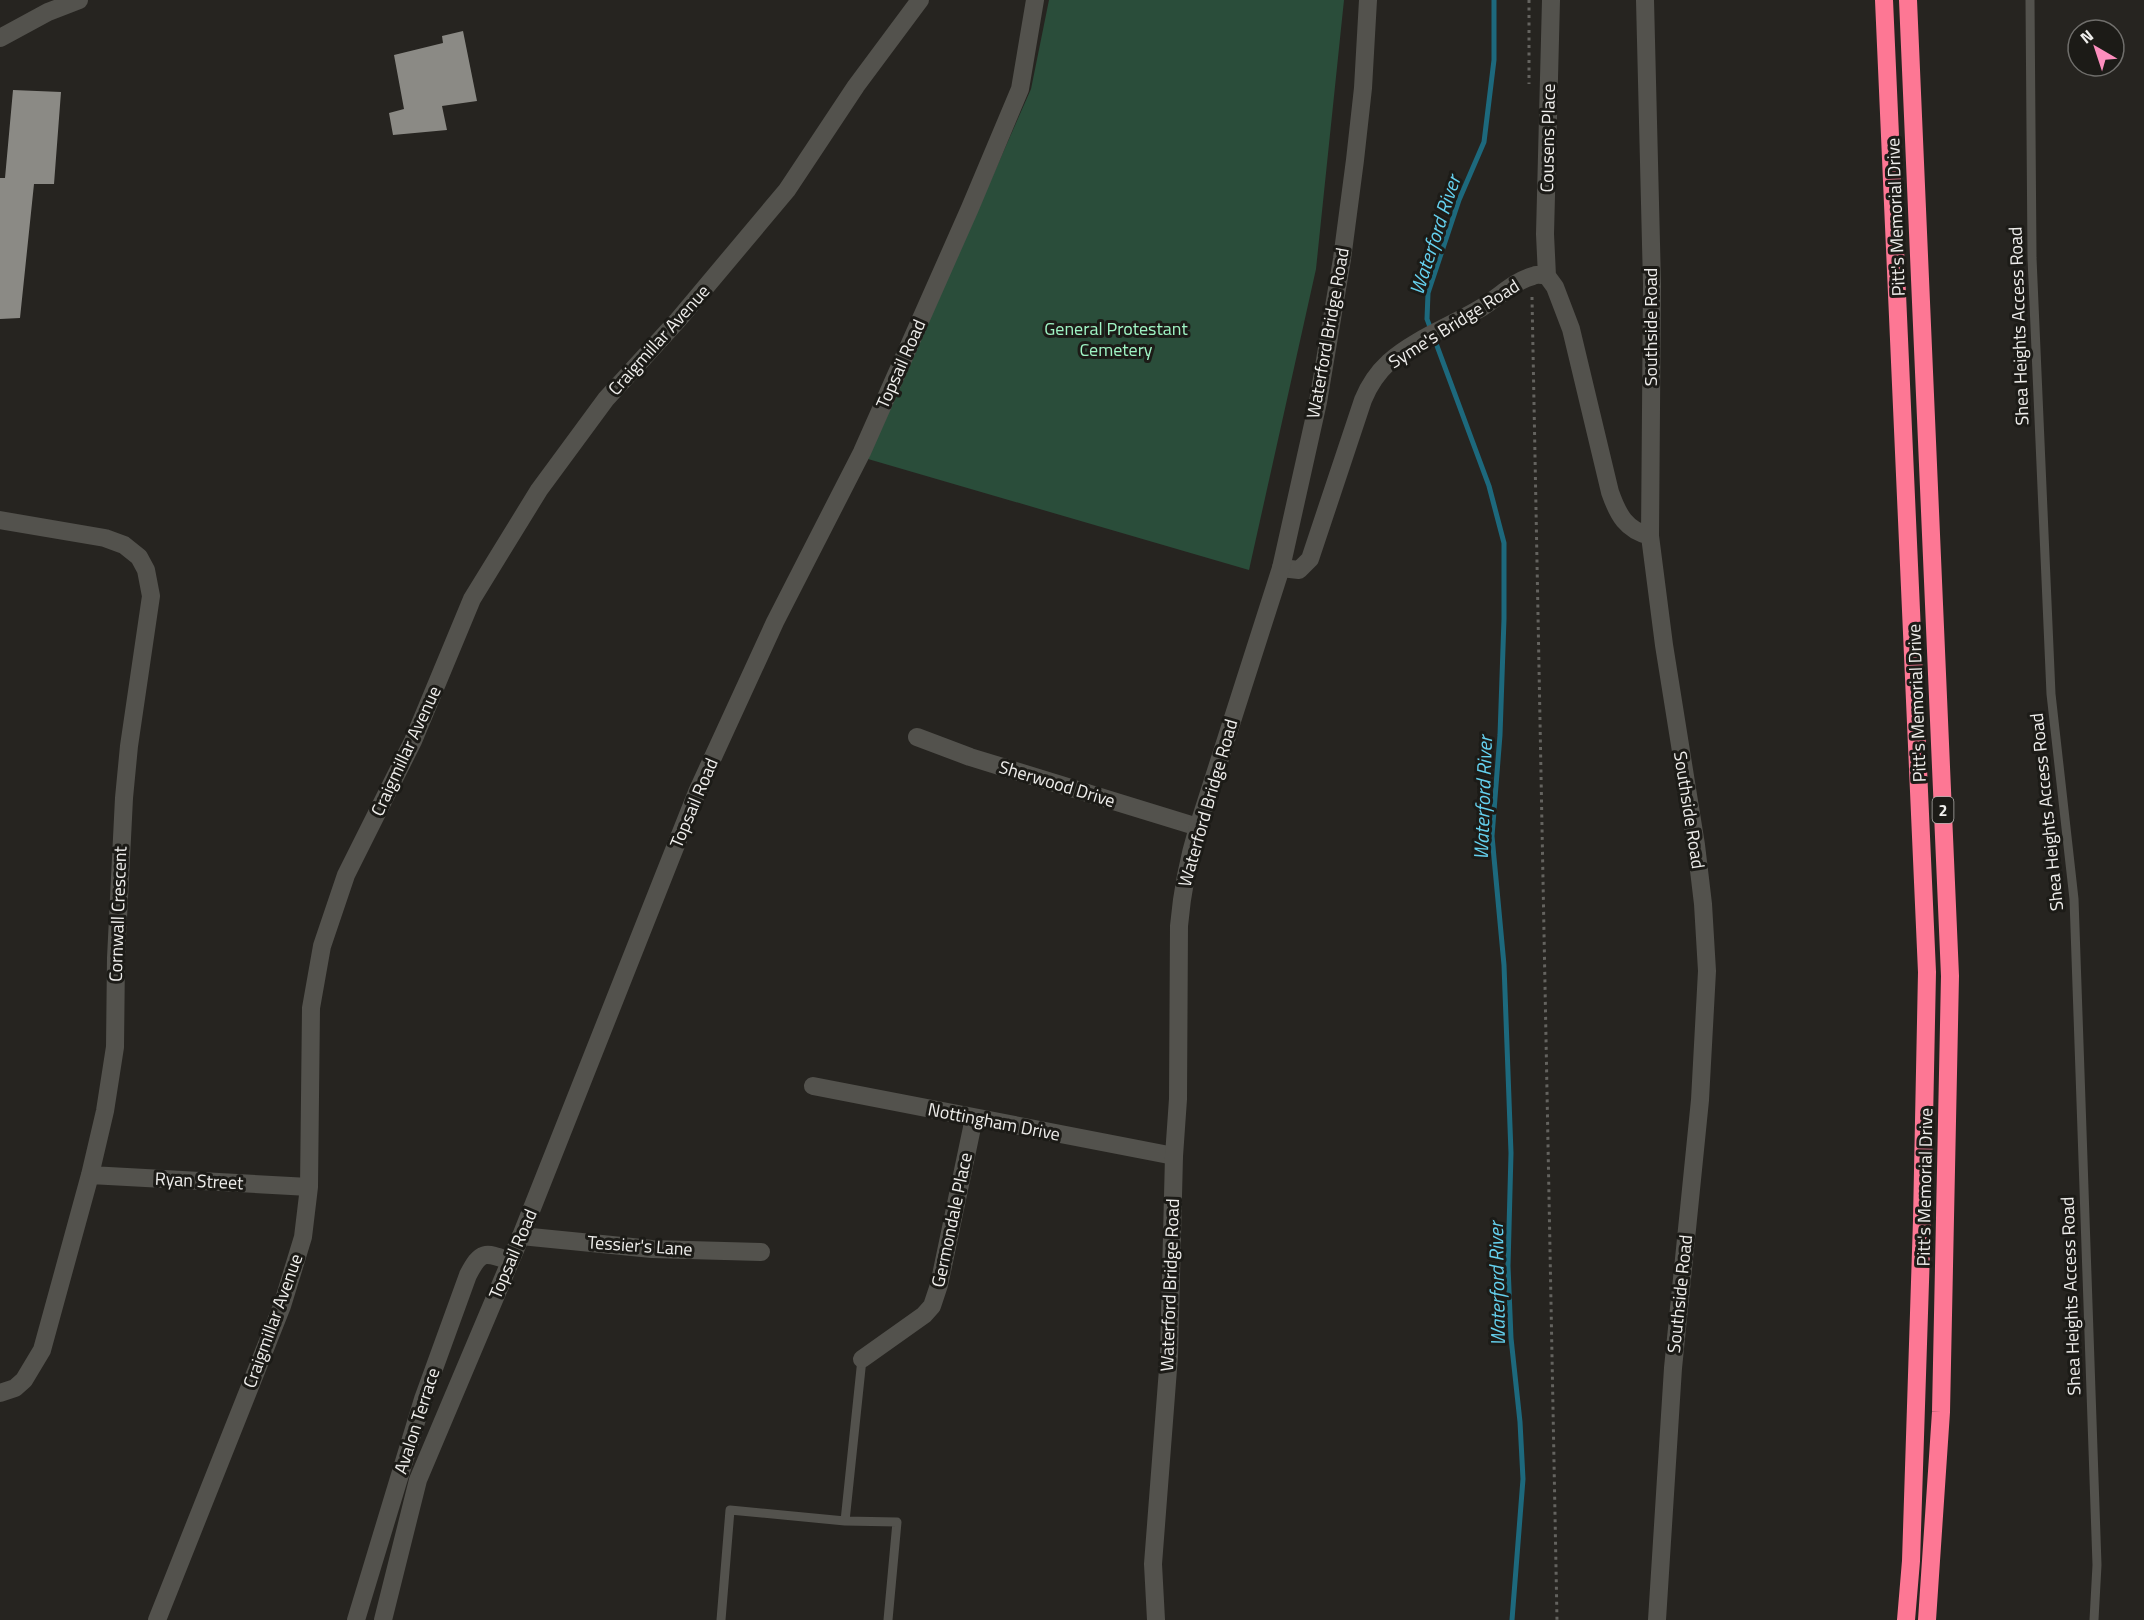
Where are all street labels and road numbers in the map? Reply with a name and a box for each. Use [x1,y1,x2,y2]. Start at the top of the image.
street label: Cousens Place [1533,83,1562,193]
street label: Pitt's Memorial Drive [1879,137,1912,297]
street label: Shea Heights Access Road [2002,226,2035,426]
street label: Waterford Bridge Road [1299,245,1356,421]
street label: Southside Road [1637,268,1664,386]
street label: Syme's Bridge Road [1383,272,1525,375]
street label: Craigmillar Avenue [601,278,716,401]
street label: Topsail Road [869,315,932,413]
street label: Pitt's Memorial Drive [1900,623,1933,783]
street label: Craigmillar Avenue [364,681,448,820]
street label: Shea Heights Access Road [2023,712,2070,912]
street label: Waterford Bridge Road [1171,716,1244,890]
street label: Southside Road [1667,749,1712,871]
street label: Sherwood Drive [996,753,1119,814]
street label: Topsail Road [663,754,725,852]
road number: 2 [1932,797,1954,823]
street label: Cornwall Crescent [102,845,133,982]
street label: Nottingham Drive [926,1095,1062,1148]
street label: Pitt's Memorial Drive [1910,1107,1939,1267]
street label: Germondale Place [924,1150,979,1290]
street label: Ryan Street [154,1165,245,1196]
street label: Shea Heights Access Road [2054,1196,2087,1396]
street label: Waterford Bridge Road [1153,1198,1186,1372]
street label: Topsail Road [482,1205,544,1303]
street label: Tessier's Lane [587,1228,694,1263]
street label: Southside Road [1660,1234,1699,1354]
street label: Craigmillar Avenue [236,1250,309,1392]
street label: Avalon Terrace [387,1364,446,1478]

